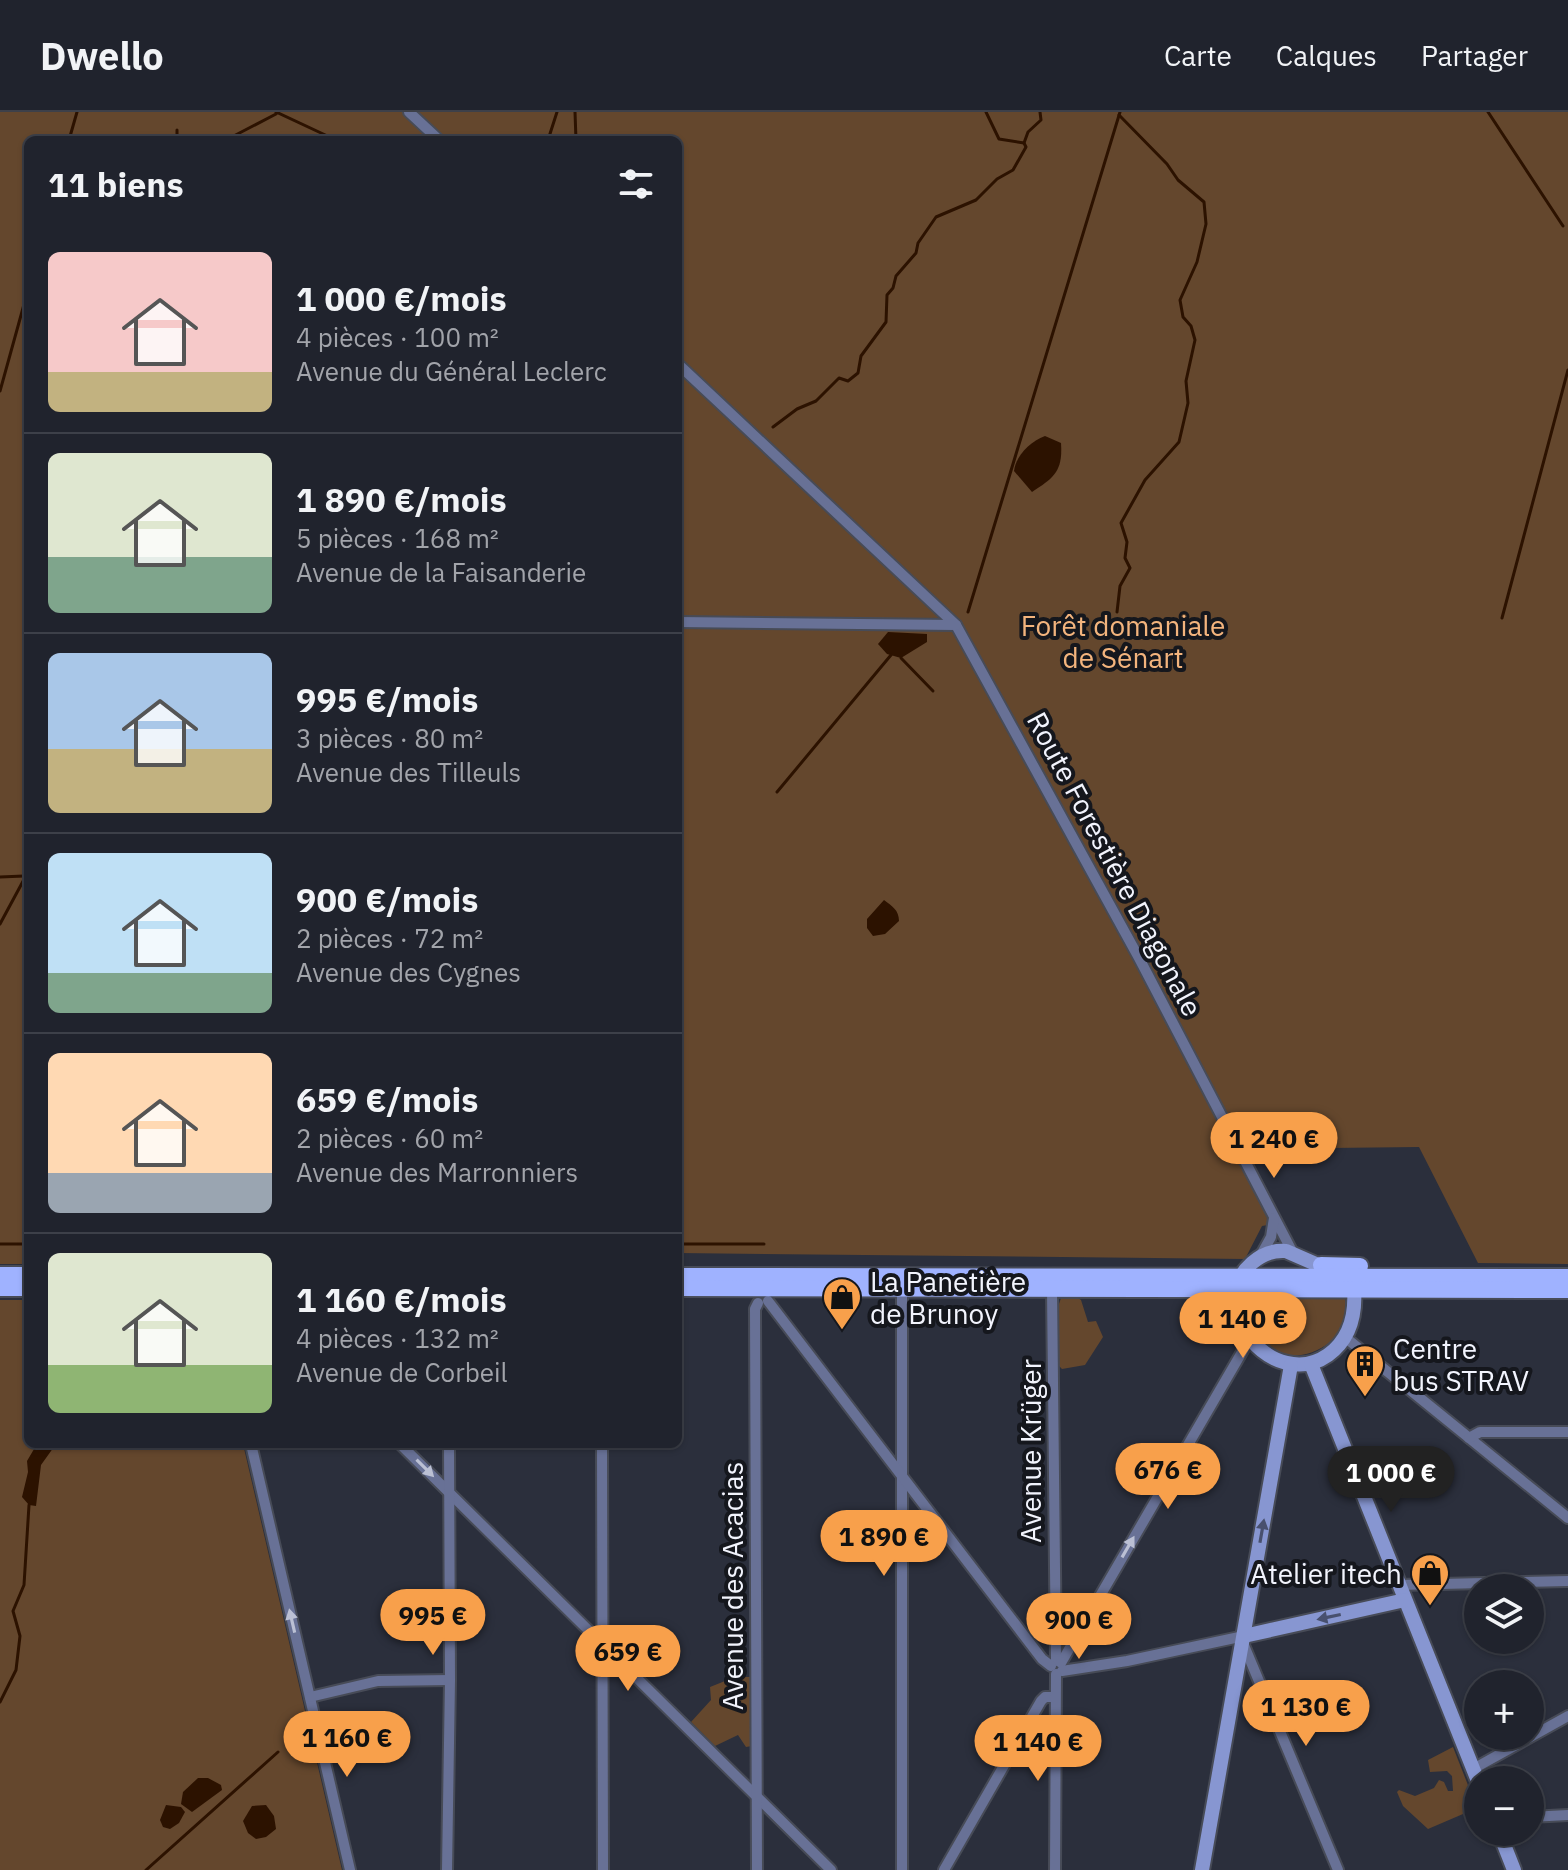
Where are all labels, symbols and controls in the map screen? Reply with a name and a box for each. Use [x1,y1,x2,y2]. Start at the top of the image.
text: Dwello [40,31,164,80]
text: Carte [1164,37,1232,74]
text: Calques [1276,37,1377,74]
text: Partager [1421,37,1528,74]
text: 11 biens [48,162,184,206]
icon: filters [614,162,658,206]
text: 1 000 €/mois [296,276,507,320]
icon: home [112,284,208,380]
text: 4 pièces · 100 m² [296,320,499,354]
text: Avenue du Général Leclerc [296,354,607,388]
text: 1 890 €/mois [296,477,507,521]
icon: home [112,485,208,581]
text: 5 pièces · 168 m² [296,521,499,555]
text: Avenue de la Faisanderie [296,555,586,589]
park label: Forêt domaniale de Sénart [1021,607,1225,676]
text: 995 €/mois [296,677,478,721]
icon: home [112,685,208,781]
street label: Route Forestière Diagonale [1019,705,1211,1023]
text: 3 pièces · 80 m² [296,721,483,755]
text: Avenue des Tilleuls [296,755,521,789]
text: 900 €/mois [296,877,478,921]
icon: home [112,885,208,981]
text: 2 pièces · 72 m² [296,921,483,955]
text: Avenue des Cygnes [296,955,521,989]
text: 659 €/mois [296,1077,478,1121]
icon: home [112,1085,208,1181]
pin: 1 240 € [1200,1112,1348,1180]
text: 2 pièces · 60 m² [296,1121,483,1155]
text: 1 240 € [1229,1121,1319,1155]
text: Avenue des Marronniers [296,1155,578,1189]
place label: La Panetière de Brunoy [870,1263,1026,1332]
shop icon: La Panetière de Brunoy [821,1276,863,1331]
text: 1 160 €/mois [296,1277,507,1321]
icon: home [112,1285,208,1381]
pin: 1 140 € [1169,1292,1317,1360]
text: 1 140 € [1198,1301,1288,1335]
text: 4 pièces · 132 m² [296,1321,499,1355]
place label: Centre bus STRAV [1393,1330,1529,1399]
building icon: Centre bus STRAV [1344,1343,1386,1398]
text: Avenue de Corbeil [296,1355,508,1389]
street label: Avenue Krüger [1012,1359,1049,1543]
pin: 676 € [1112,1443,1224,1511]
pin: 1 000 € [1317,1446,1465,1514]
text: 676 € [1133,1452,1203,1486]
text: 1 000 € [1346,1455,1436,1489]
one-way arrow [415,1458,434,1477]
street label: Avenue des Acacias [714,1462,751,1710]
pin: 1 890 € [810,1510,958,1578]
one-way arrow [1257,1518,1269,1543]
text: 1 890 € [839,1519,929,1553]
one-way arrow [1121,1536,1135,1558]
shop icon: Atelier itech [1409,1552,1451,1607]
place label: Atelier itech [1250,1555,1402,1592]
map controls [1464,1574,1544,1846]
button: layers [1464,1574,1544,1654]
pin: 995 € [377,1589,489,1657]
pin: 900 € [1023,1593,1135,1661]
text: 995 € [398,1598,468,1632]
text: 900 € [1044,1602,1114,1636]
one-way arrow [285,1608,298,1633]
one-way arrow [1316,1611,1341,1624]
pin: 659 € [572,1625,684,1693]
text: 659 € [593,1634,663,1668]
button: + [1464,1670,1544,1750]
pin: 1 130 € [1232,1680,1380,1748]
text: 1 130 € [1261,1689,1351,1723]
pin: 1 160 € [273,1711,421,1779]
pin: 1 140 € [964,1715,1112,1783]
text: 1 160 € [302,1720,392,1754]
text: 1 140 € [993,1724,1083,1758]
button: − [1464,1766,1544,1846]

